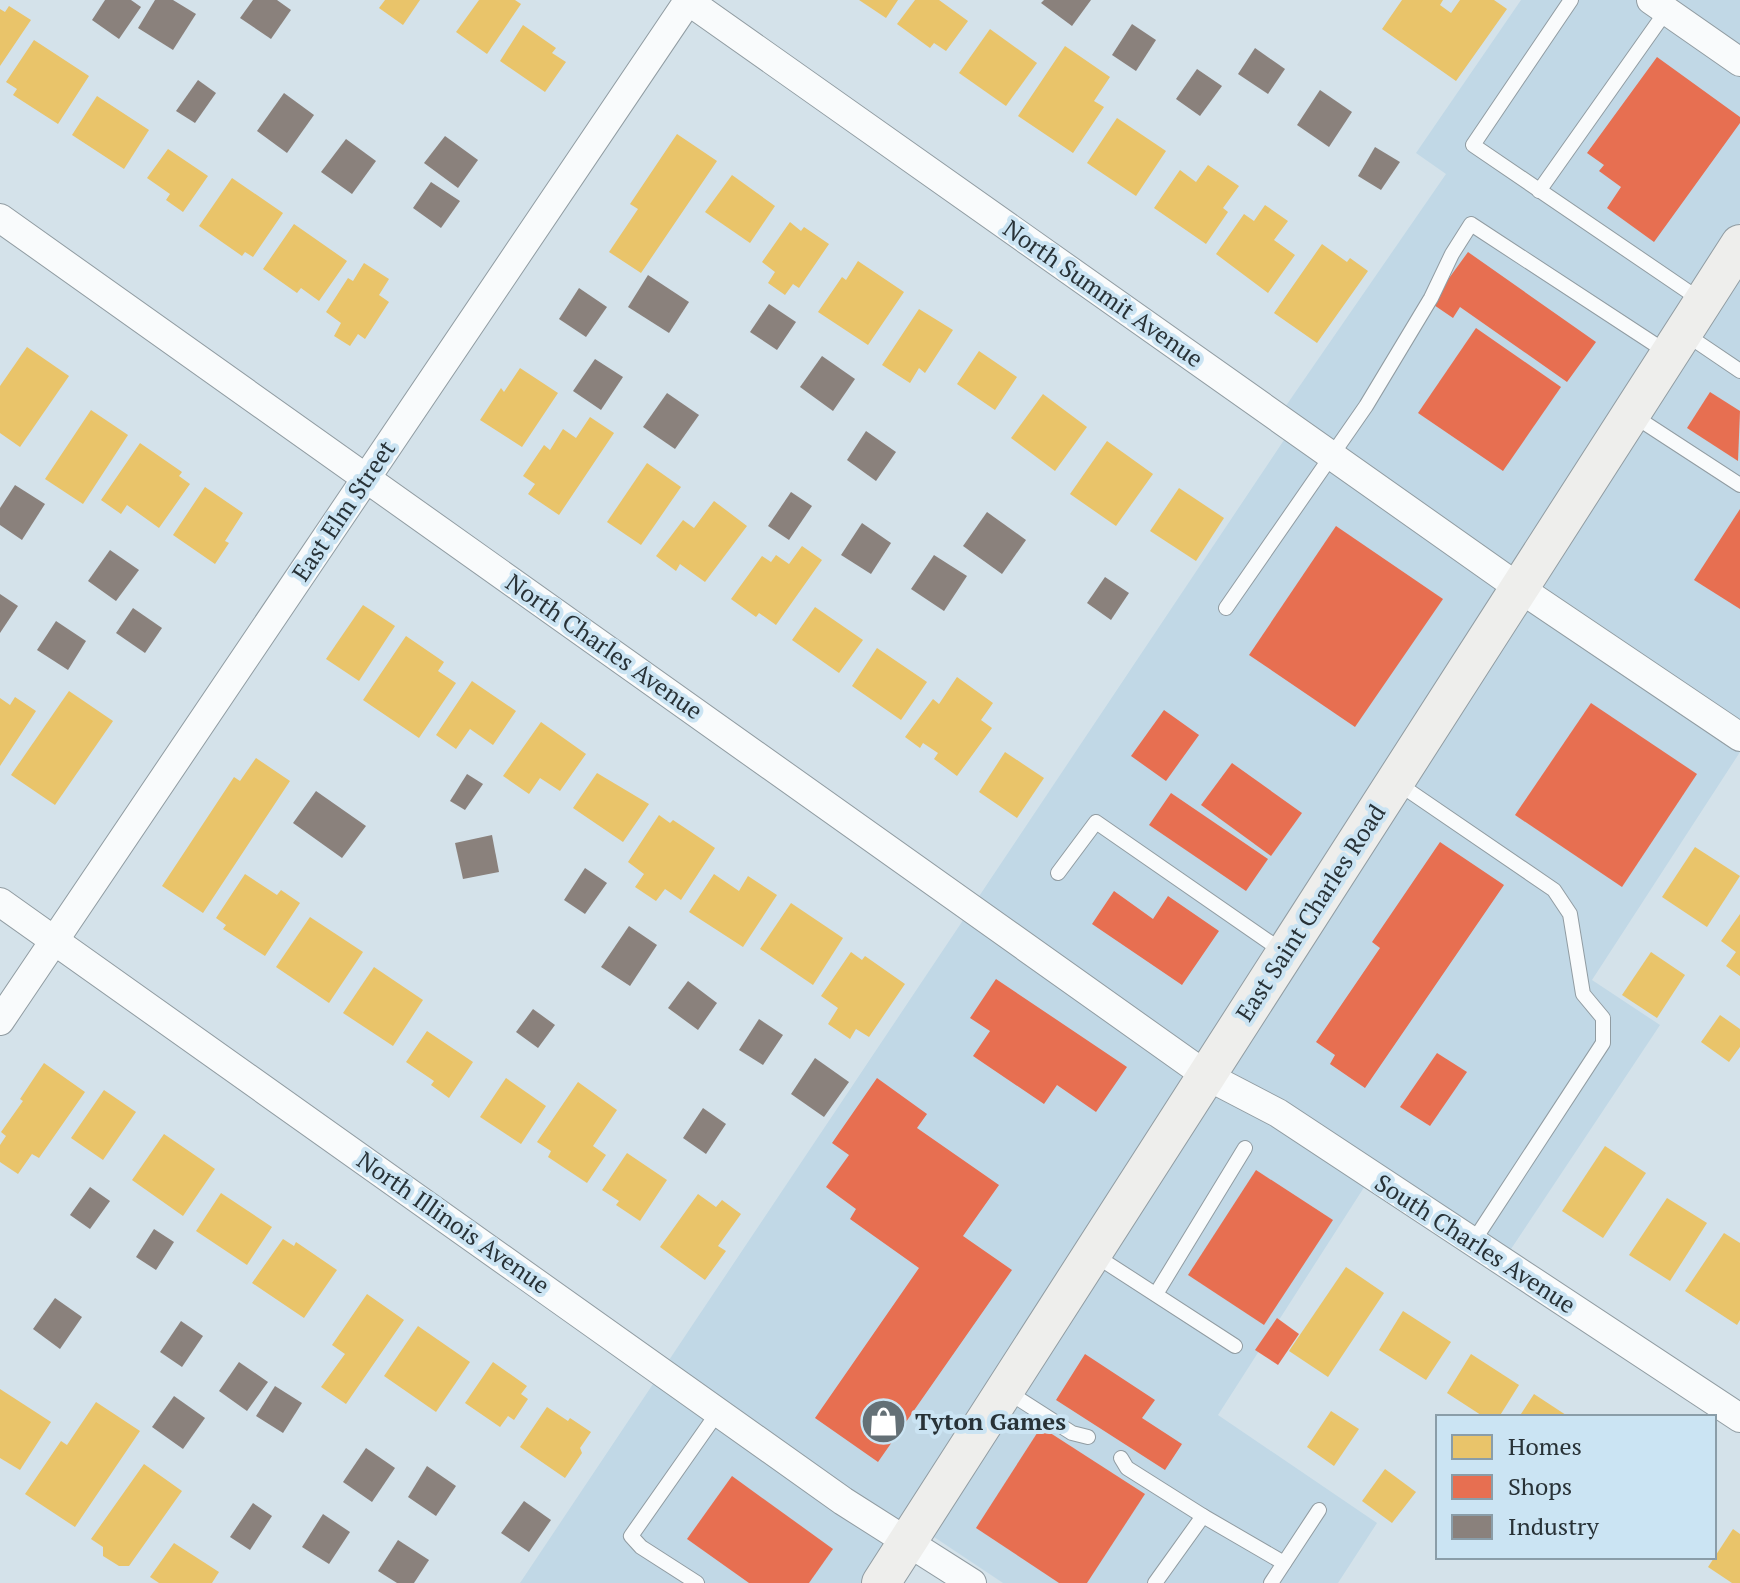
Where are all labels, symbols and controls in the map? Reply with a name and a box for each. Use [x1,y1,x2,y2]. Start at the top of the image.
street label: North Summit Avenue [997,212,1210,374]
street label: East Elm Street [284,434,402,587]
street label: North Charles Avenue [500,566,709,726]
street label: East Saint Charles Road [1228,798,1392,1027]
street label: North Illinois Avenue [351,1144,556,1301]
street label: South Charles Avenue [1369,1166,1582,1320]
shop icon: Tyton Games [860,1398,908,1446]
place label: Tyton Games [915,1405,1066,1437]
legend [1436,1415,1716,1559]
text: Homes [1508,1430,1582,1462]
text: Shops [1508,1470,1572,1502]
text: Industry [1508,1510,1600,1542]

